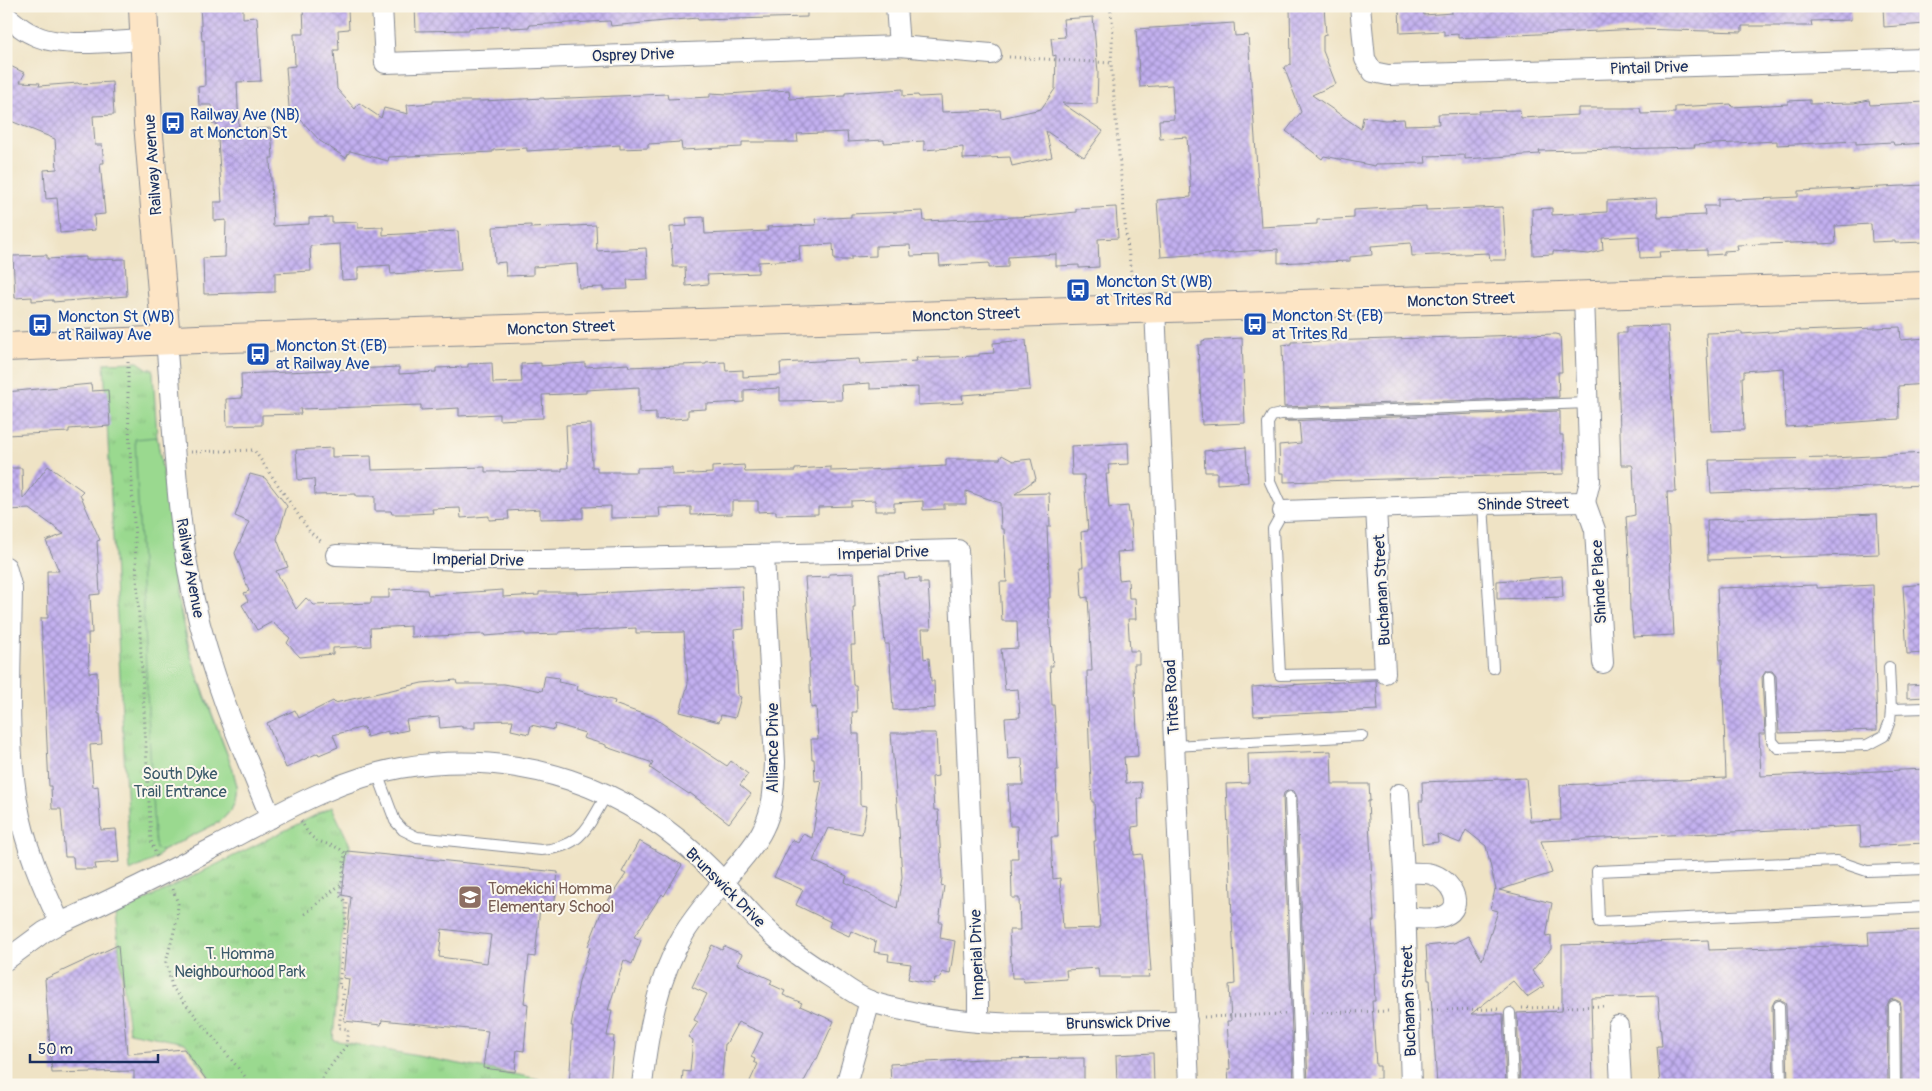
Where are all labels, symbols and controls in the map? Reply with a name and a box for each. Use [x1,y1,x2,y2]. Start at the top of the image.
street label: Osprey Drive [591,44,675,66]
street label: Pintail Drive [1609,57,1689,79]
place label: Railway Ave (NB) at Moncton St [190,105,300,143]
bus stop icon: Railway Ave (NB) at Moncton St [160,110,186,136]
street label: Railway Avenue [139,114,166,216]
place label: Moncton St (WB) at Trites Rd [1096,272,1213,310]
bus stop icon: Moncton St (WB) at Trites Rd [1065,277,1091,303]
street label: Moncton Street [1407,288,1516,312]
street label: Moncton Street [912,303,1021,327]
place label: Moncton St (EB) at Trites Rd [1272,306,1384,344]
place label: Moncton St (WB) at Railway Ave [58,307,175,345]
bus stop icon: Moncton St (EB) at Trites Rd [1242,311,1268,337]
bus stop icon: Moncton St (WB) at Railway Ave [27,312,53,338]
street label: Moncton Street [507,316,616,340]
place label: Moncton St (EB) at Railway Ave [276,336,388,374]
bus stop icon: Moncton St (EB) at Railway Ave [245,341,271,367]
street label: Shinde Street [1477,493,1569,515]
street label: Railway Avenue [171,517,209,620]
street label: Buchanan Street [1369,533,1395,646]
street label: Shinde Place [1587,539,1611,625]
street label: Imperial Drive [837,541,929,565]
street label: Imperial Drive [432,549,524,571]
street label: Trites Road [1160,659,1184,735]
street label: Alliance Drive [763,703,783,793]
park label: South Dyke Trail Entrance [133,764,227,802]
street label: Brunswick Drive [681,844,769,932]
place label: Tomekichi Homma Elementary School [488,879,614,917]
school or university icon: Tomekichi Homma Elementary School [457,884,483,910]
street label: Imperial Drive [965,909,989,1001]
park label: T. Homma Neighbourhood Park [174,944,306,982]
street label: Buchanan Street [1397,944,1421,1057]
street label: Brunswick Drive [1065,1012,1171,1034]
scale bar [30,1031,158,1063]
text: 50 m [38,1040,73,1059]

